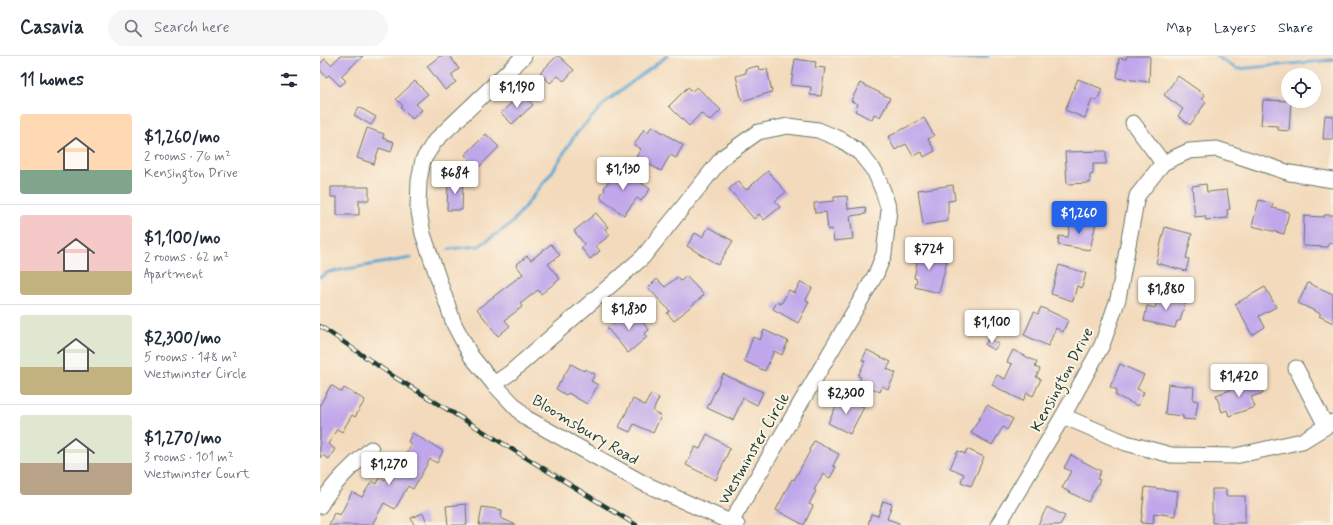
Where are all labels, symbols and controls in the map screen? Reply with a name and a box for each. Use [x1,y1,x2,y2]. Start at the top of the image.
search box [108,10,388,46]
text: Casavia [20,15,84,40]
icon: search [122,17,144,39]
text: Search here [154,18,229,38]
text: Map [1166,19,1192,37]
text: Layers [1214,19,1256,37]
text: Share [1278,19,1313,37]
map controls [1281,68,1321,108]
button: locate [1281,68,1321,108]
text: 11 homes [20,69,84,91]
icon: filters [278,69,300,91]
pin: $1,190 [484,75,550,109]
text: $1,190 [499,79,535,96]
text: $1,260/mo [144,126,220,148]
icon: home [52,130,100,178]
text: 2 rooms · 76 m² [144,148,231,165]
pin: $1,130 [590,157,656,191]
pin: $684 [431,161,479,195]
text: $1,130 [606,161,640,178]
text: Kensington Drive [144,165,238,182]
text: $684 [440,165,470,182]
pin: $1,260 [1046,201,1112,235]
text: $1,260 [1061,205,1097,222]
text: $1,100/mo [144,227,221,249]
icon: home [52,231,100,279]
pin: $724 [905,237,953,271]
text: $724 [914,241,944,258]
text: 2 rooms · 62 m² [144,249,229,266]
text: Apartment [144,266,203,283]
pin: $1,880 [1133,277,1199,311]
text: $1,880 [1147,281,1185,298]
pin: $1,830 [596,297,662,331]
text: $1,830 [611,301,647,318]
pin: $1,100 [959,310,1025,344]
text: $1,100 [974,314,1010,331]
street label: Kensington Drive [1026,324,1100,436]
text: $2,300/mo [144,327,221,349]
icon: home [52,331,100,379]
text: 5 rooms · 148 m² [144,349,238,366]
pin: $1,420 [1206,364,1272,398]
text: Westminster Circle [144,366,247,383]
text: $1,420 [1219,368,1259,385]
pin: $2,300 [813,381,879,415]
text: $2,300 [827,385,865,402]
street label: Westminster Circle [714,388,795,509]
street label: Bloomsbury Road [528,390,643,471]
text: $1,270/mo [144,427,221,449]
icon: home [52,431,100,479]
text: 3 rooms · 101 m² [144,449,233,466]
pin: $1,270 [356,452,422,486]
text: $1,270 [370,456,408,473]
text: Westminster Court [144,466,250,483]

